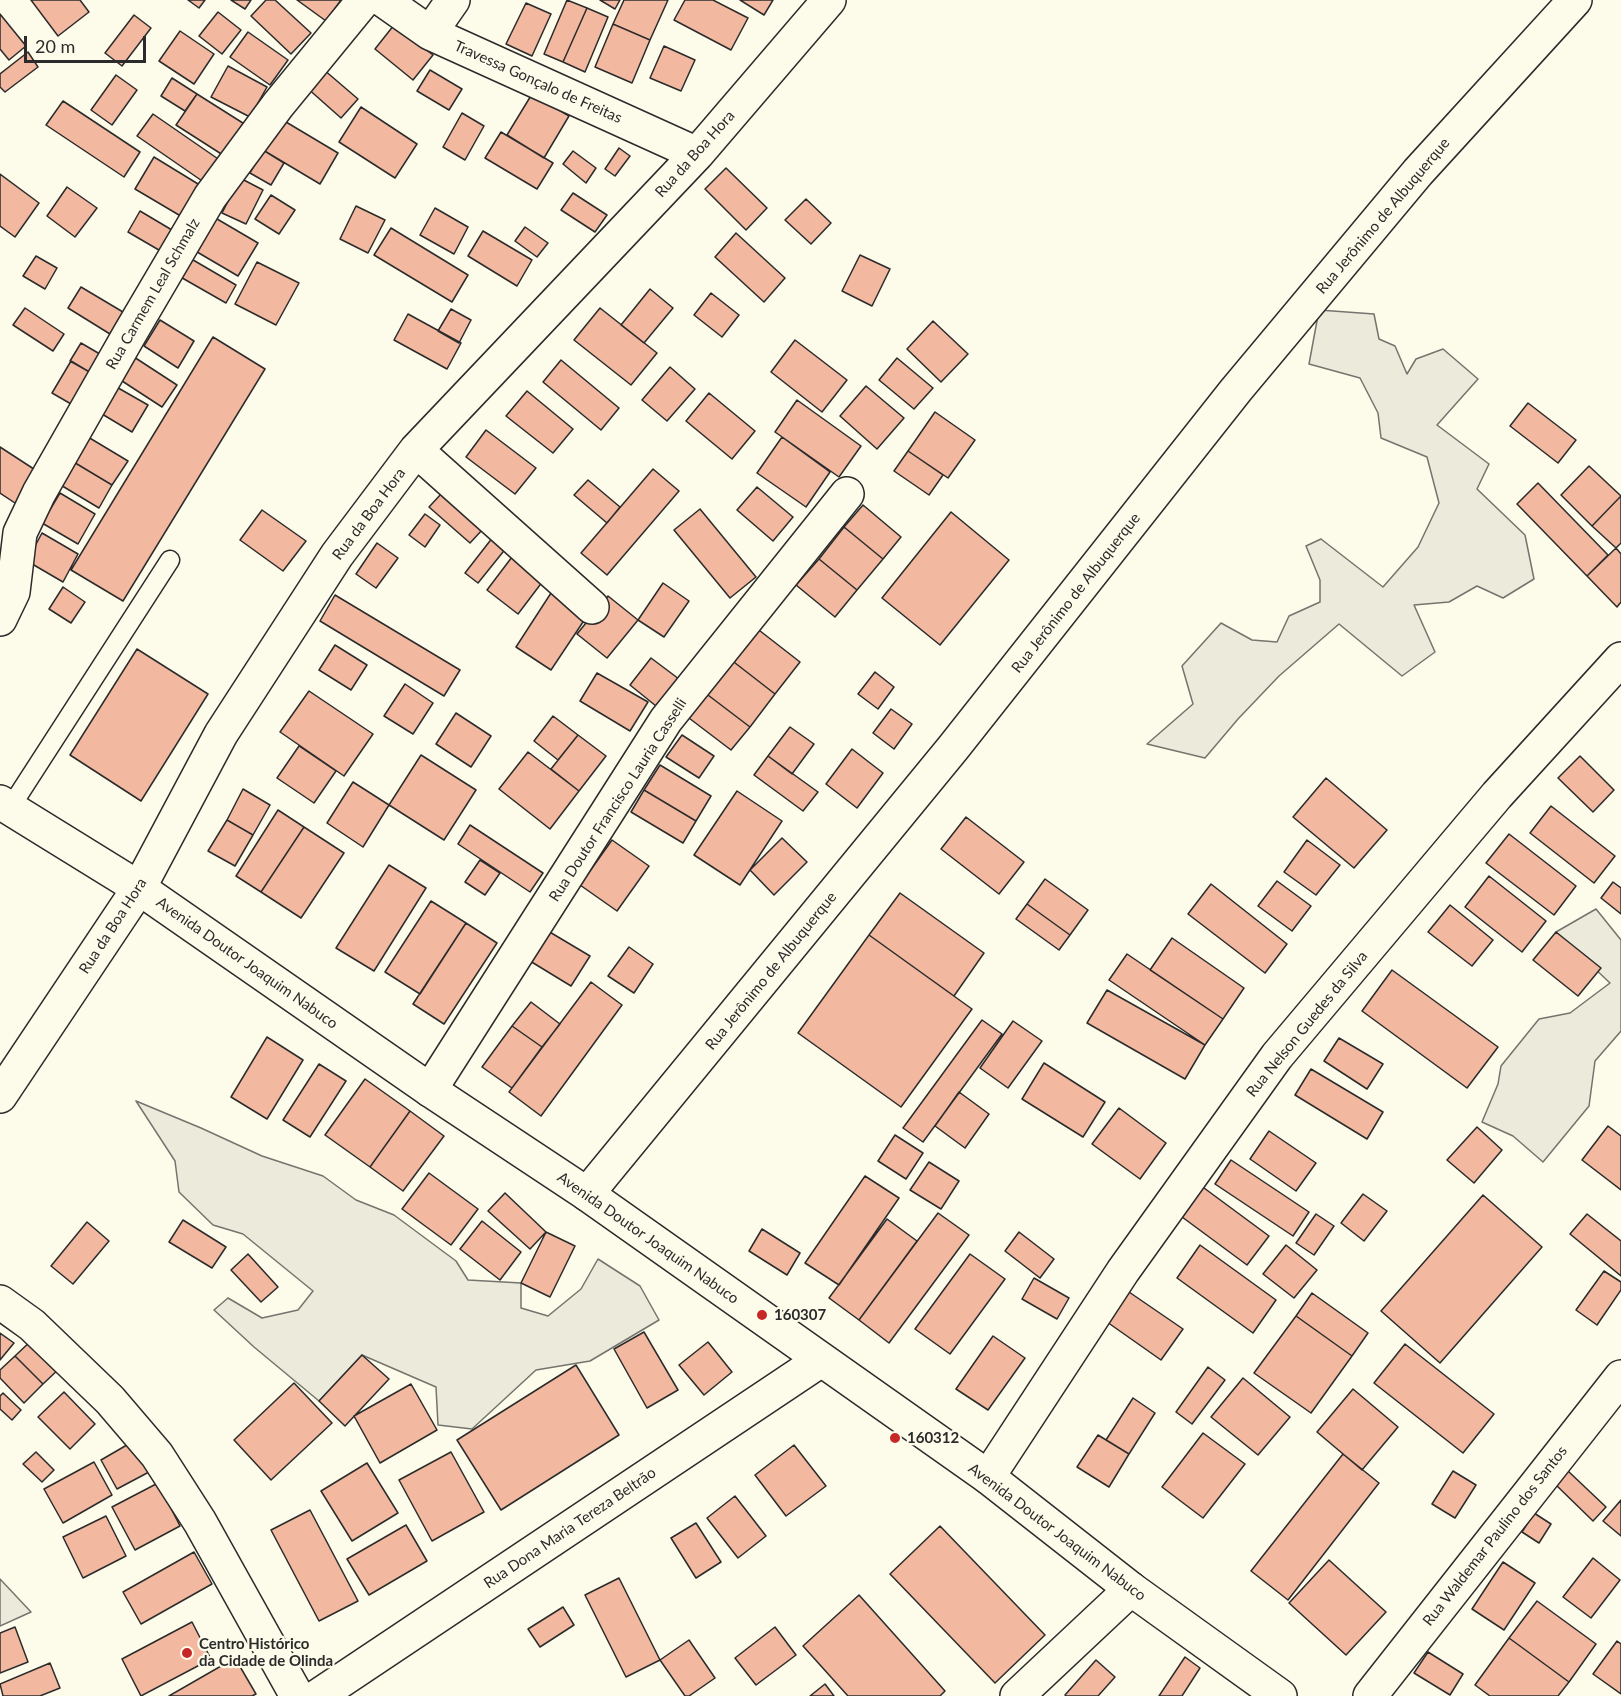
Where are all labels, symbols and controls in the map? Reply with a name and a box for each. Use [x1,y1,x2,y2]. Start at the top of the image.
scale bar [27,24,148,62]
text: 20 m [35,35,75,57]
street label: Travessa Gonçalo de Freitas [451,37,625,127]
street label: Rua da Boa Hora [651,107,739,201]
street label: Rua Jerônimo de Albuquerque [1312,134,1454,298]
street label: Rua Carmem Leal Schmalz [102,215,204,373]
street label: Rua da Boa Hora [329,465,409,563]
street label: Rua Jerônimo de Albuquerque [1008,509,1144,677]
street label: Rua Doutor Francisco Lauria Casselli [545,695,691,905]
street label: Rua da Boa Hora [75,875,151,977]
street label: Rua Jerônimo de Albuquerque [702,888,840,1054]
street label: Avenida Doutor Joaquim Nabuco [153,893,341,1033]
street label: Rua Nelson Guedes da Silva [1243,947,1371,1101]
street label: Avenida Doutor Joaquim Nabuco [554,1168,742,1308]
place label: 160307 [774,1306,826,1324]
marker: 160307 [755,1308,769,1322]
place label: 160312 [907,1429,959,1447]
marker: 160312 [888,1431,902,1445]
street label: Rua Waldemar Paulino dos Santos [1419,1442,1571,1630]
street label: Avenida Doutor Joaquim Nabuco [965,1459,1149,1605]
street label: Rua Dona Maria Tereza Beltrão [481,1464,659,1592]
place label: Centro Histórico da Cidade de Olinda [199,1635,333,1670]
marker: Centro Histórico da Cidade de Olinda [180,1646,194,1660]

